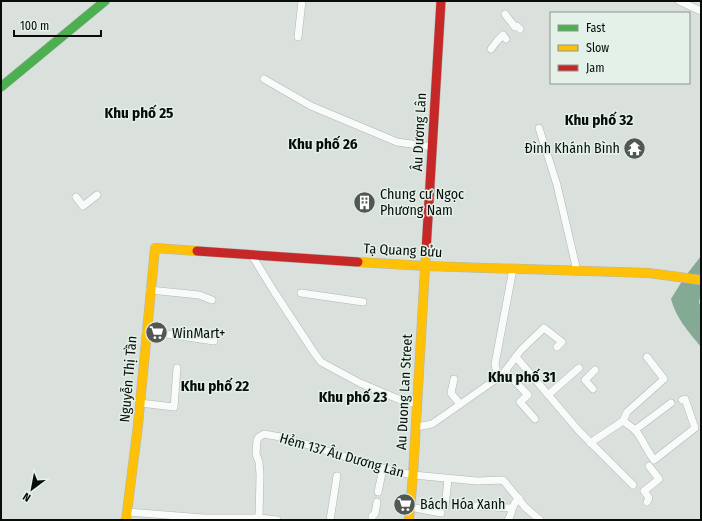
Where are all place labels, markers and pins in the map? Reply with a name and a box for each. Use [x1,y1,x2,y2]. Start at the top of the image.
temple icon: Đình Khánh Bình [622,135,648,161]
place label: Đình Khánh Bình [524,140,620,157]
place label: Chung cư Ngọc Phương Nam [380,186,464,219]
building icon: Chung cư Ngọc Phương Nam [351,189,377,215]
supermarket icon: WinMart+ [143,320,169,346]
place label: WinMart+ [172,325,226,342]
supermarket icon: Bách Hóa Xanh [392,491,418,517]
place label: Bách Hóa Xanh [420,496,505,513]

